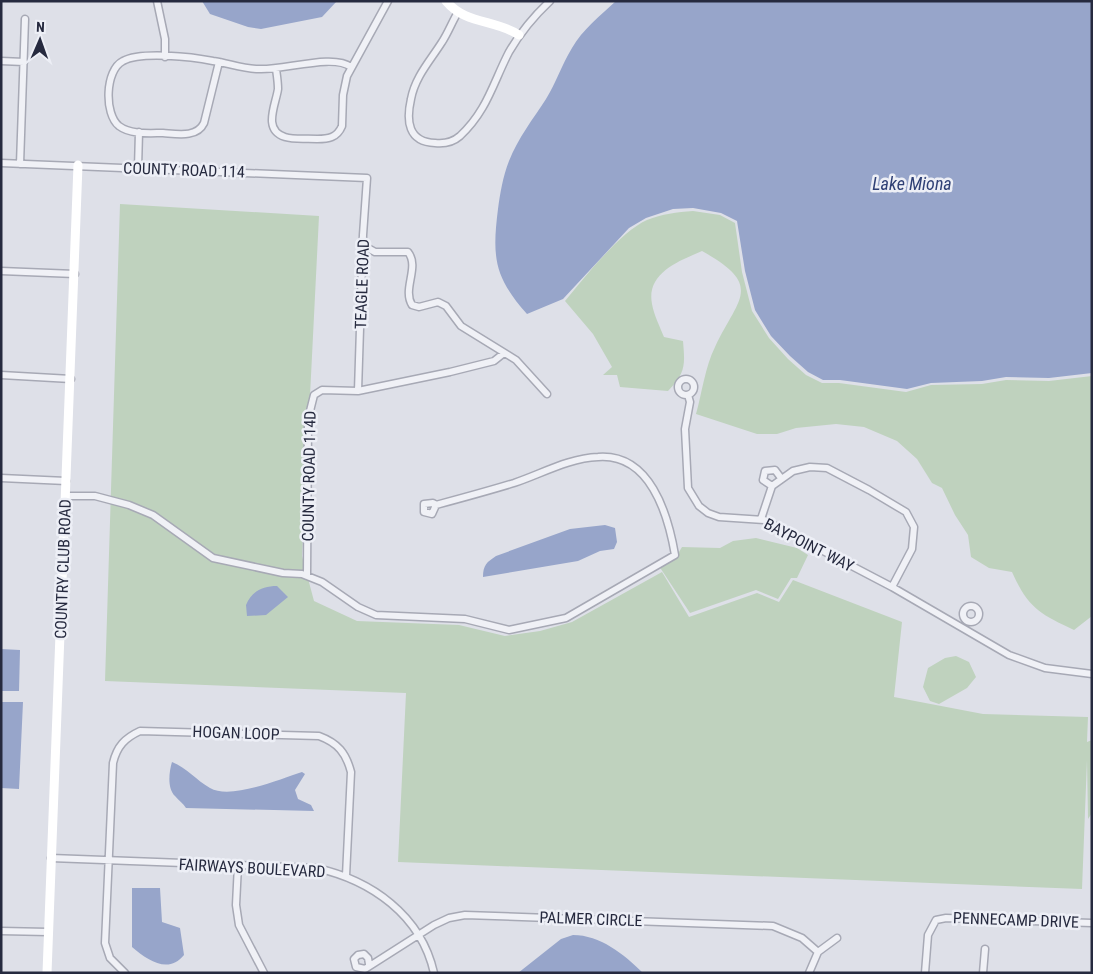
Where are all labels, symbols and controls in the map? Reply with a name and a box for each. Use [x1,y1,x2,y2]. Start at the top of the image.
north arrow [15,15,65,65]
text: N [36,19,45,35]
street label: COUNTY ROAD 114 [123,158,245,182]
water label: Lake Miona [872,173,952,194]
street label: TEAGLE ROAD [351,238,373,330]
street label: COUNTY ROAD 114D [298,411,320,541]
street label: COUNTRY CLUB ROAD [51,499,75,639]
street label: BAYPOINT WAY [761,514,858,576]
street label: HOGAN LOOP [192,722,280,744]
street label: FAIRWAYS BOULEVARD [178,855,326,881]
street label: PALMER CIRCLE [539,908,643,930]
street label: PENNECAMP DRIVE [953,908,1079,932]

